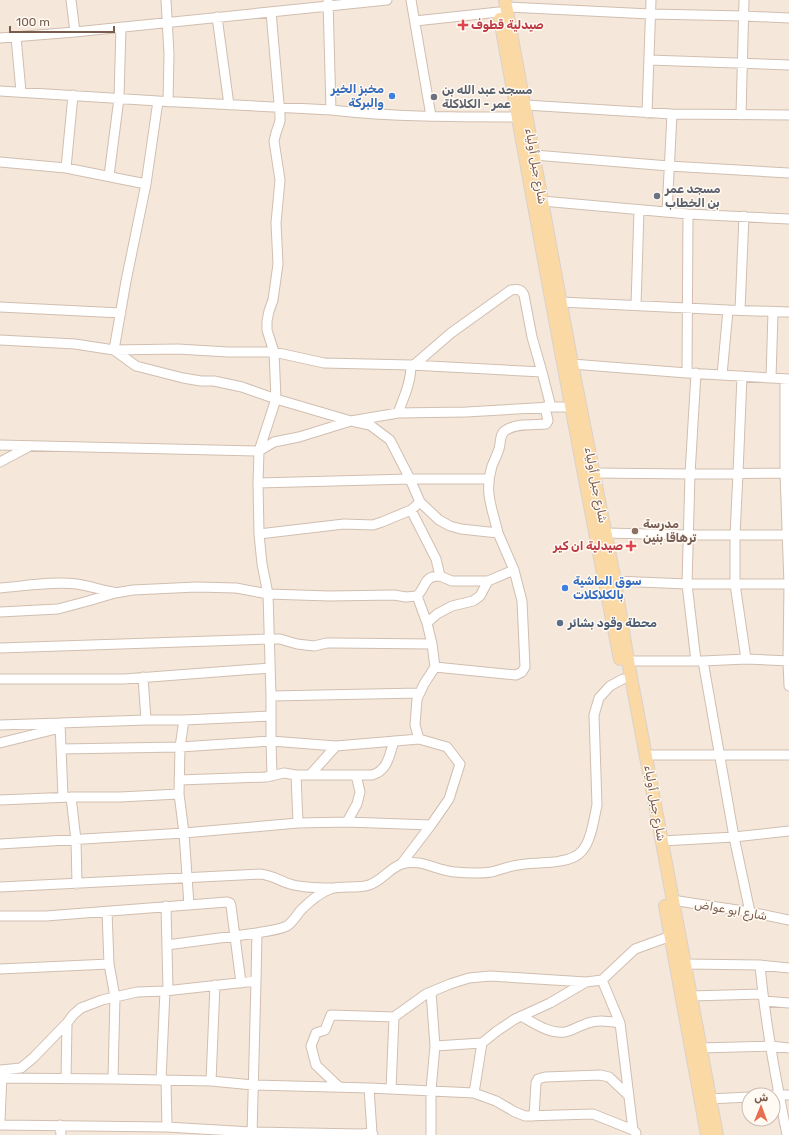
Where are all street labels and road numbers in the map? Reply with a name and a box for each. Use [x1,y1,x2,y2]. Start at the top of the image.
street label: شارع جبل أولياء [520,127,550,206]
street label: شارع جبل أولياء [580,446,610,525]
street label: شارع جبل أولياء [639,764,669,843]
street label: شارع ابو عواض [693,897,769,925]

